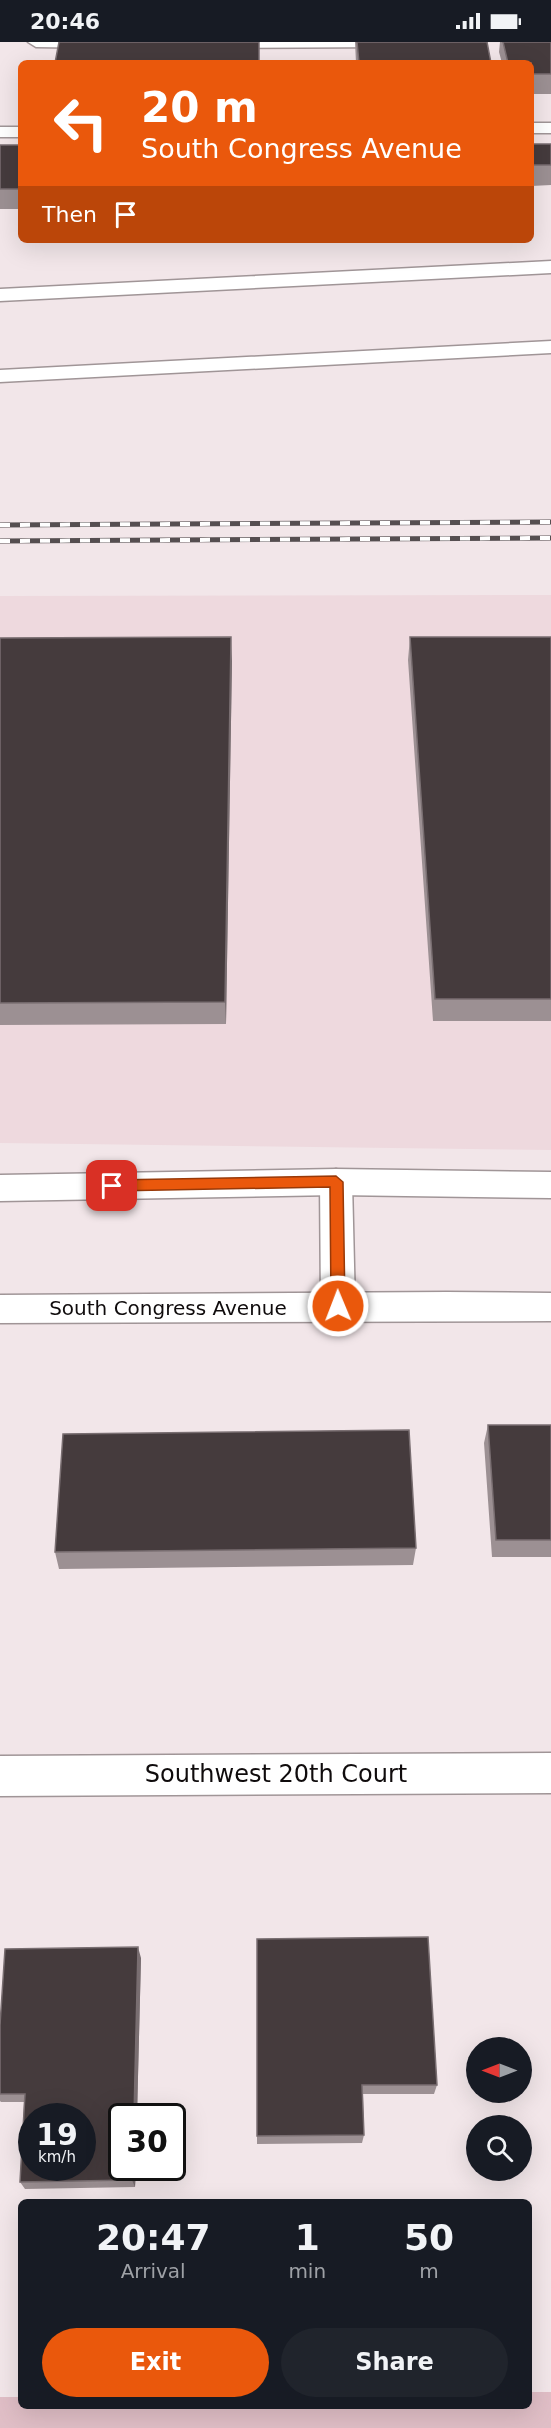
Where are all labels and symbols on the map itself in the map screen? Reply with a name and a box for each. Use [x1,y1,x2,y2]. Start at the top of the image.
pin [86,1160,137,1211]
position arrow [306,1274,370,1338]
street label: South Congress Avenue [49,1296,287,1320]
street label: Southwest 20th Court [145,1760,407,1788]
north arrow [466,2037,532,2103]
speed limit sign: 30 [108,2103,186,2181]

